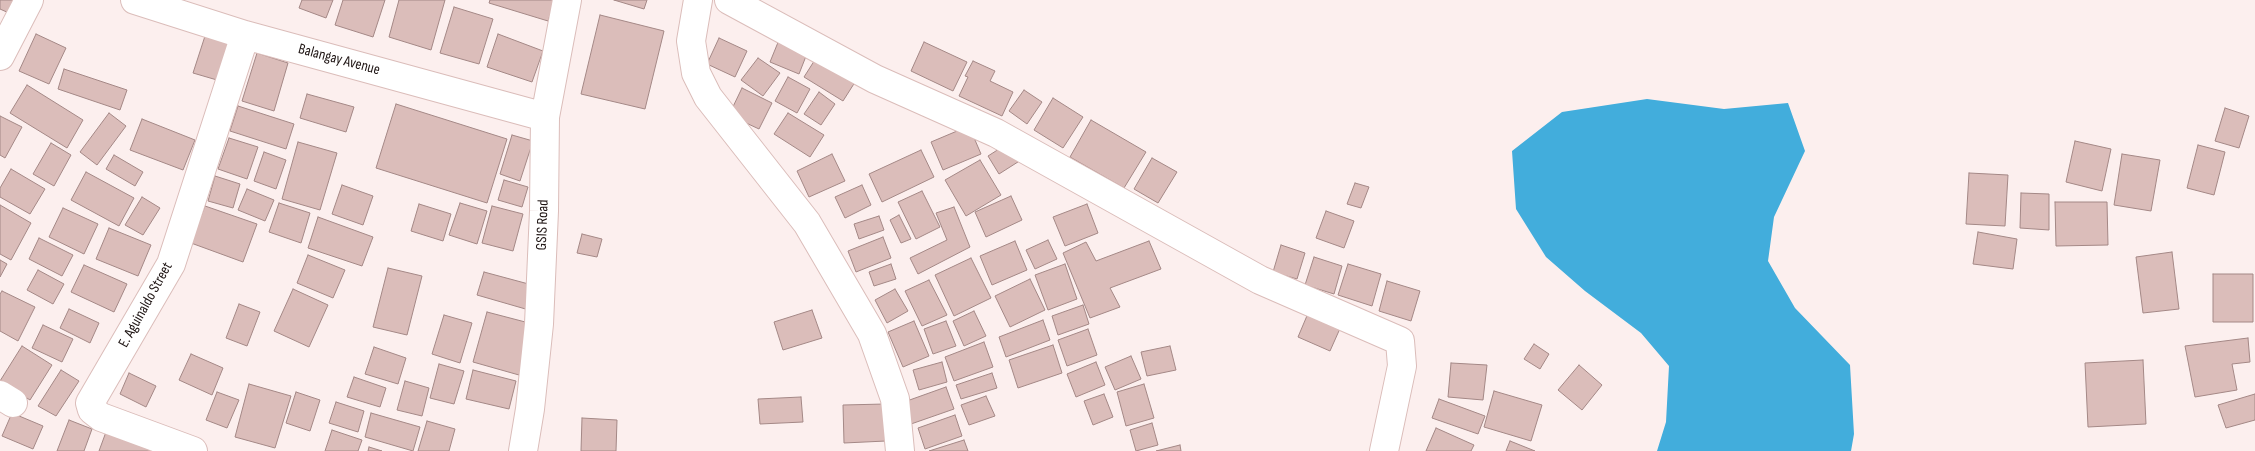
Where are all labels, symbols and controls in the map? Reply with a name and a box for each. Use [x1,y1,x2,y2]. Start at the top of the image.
street label: Balangay Avenue [296,40,382,80]
street label: GSIS Road [533,199,553,251]
street label: E. Aguinaldo Street [115,259,177,351]

